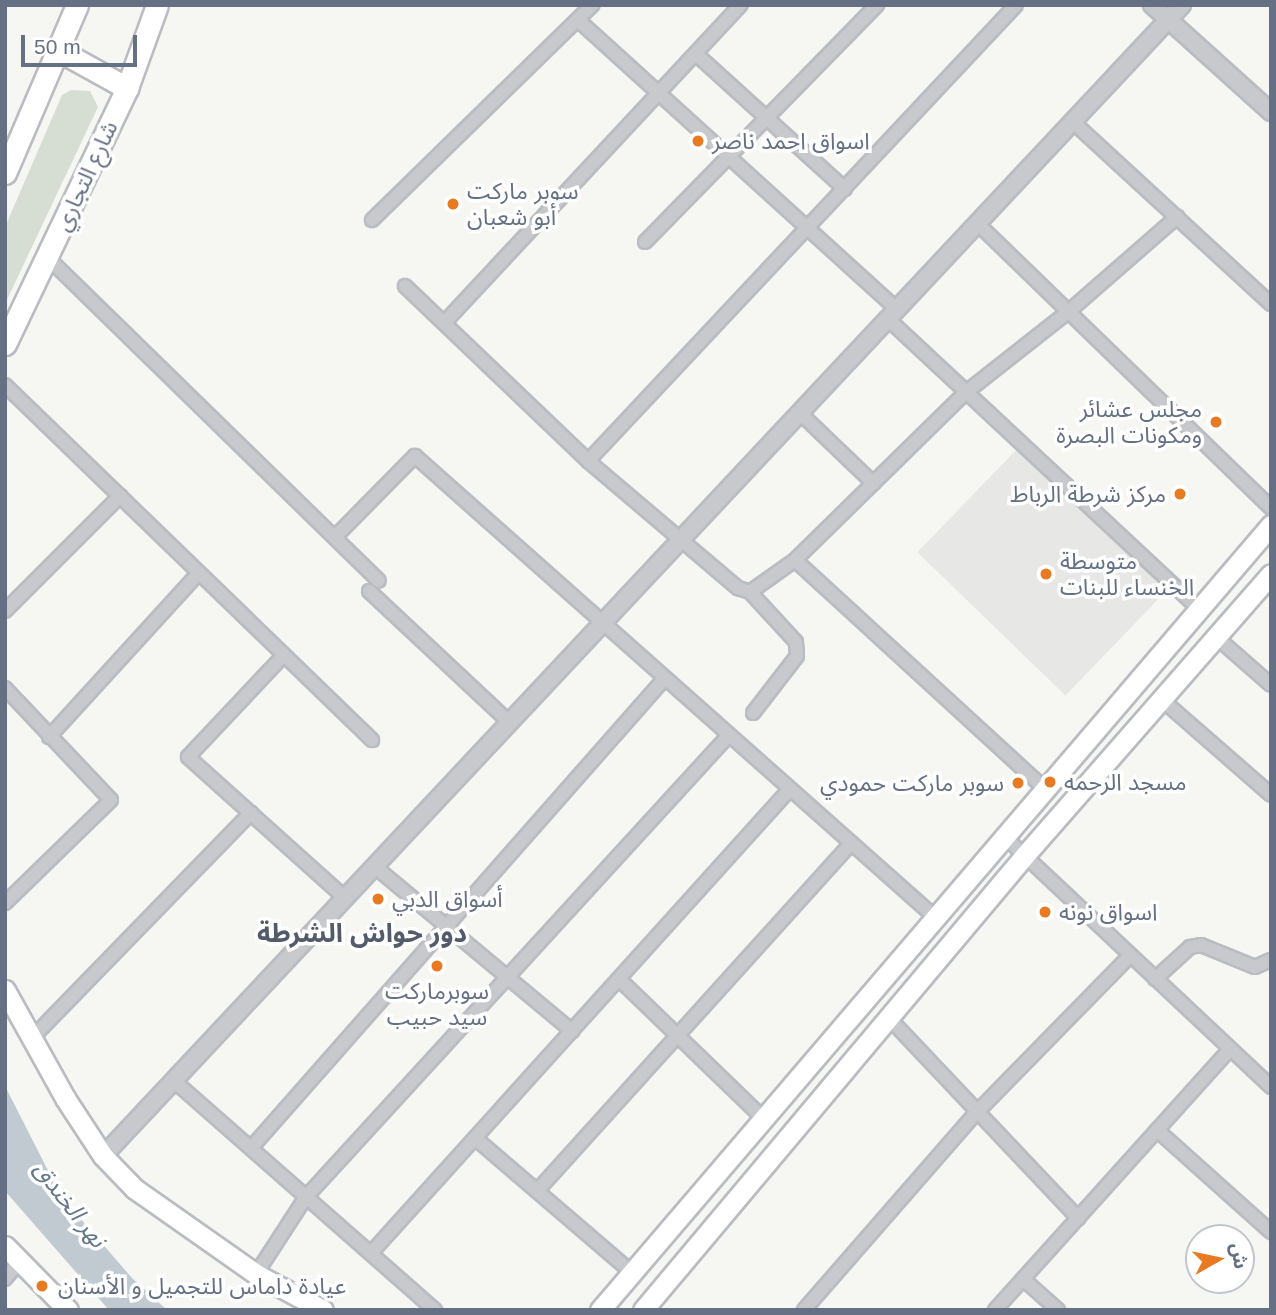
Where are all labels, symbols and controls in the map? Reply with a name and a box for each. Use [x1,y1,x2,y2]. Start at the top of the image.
scale bar [24,21,140,65]
text: 50 m [34,35,81,58]
street label: شارع التجاري [48,116,124,236]
place label: اسواق احمد ناصر [712,127,870,155]
marker: اسواق احمد ناصر [690,133,706,149]
place label: سوبر ماركت أبو شعبان [467,177,578,231]
marker: سوبر ماركت أبو شعبان [445,196,461,212]
place label: مجلس عشائر ومكونات البصرة [1056,395,1202,449]
marker: مجلس عشائر ومكونات البصرة [1208,414,1224,430]
place label: مركز شرطة الرباط [1010,480,1166,508]
marker: مركز شرطة الرباط [1172,486,1188,502]
place label: متوسطة الخنساء للبنات [1060,547,1194,601]
marker: متوسطة الخنساء للبنات [1038,566,1054,582]
place label: مسجد الرحمه [1064,768,1187,796]
place label: سوبر ماركت حمودي [820,769,1004,797]
marker: مسجد الرحمه [1042,774,1058,790]
marker: سوبر ماركت حمودي [1010,775,1026,791]
place label: أسواق الدبي [392,885,503,913]
marker: أسواق الدبي [370,891,386,907]
place label: اسواق نونه [1059,898,1157,926]
marker: اسواق نونه [1037,904,1053,920]
district label: دور حواش الشرطة [257,918,467,950]
marker: سوبرماركت سيد حبيب [429,958,445,974]
place label: سوبرماركت سيد حبيب [385,977,489,1031]
water label: نهر الخندق [27,1155,113,1253]
north arrow [1185,1224,1255,1294]
text: ش [1227,1241,1252,1270]
place label: عيادة داماس للتجميل و الأسنان [58,1272,346,1300]
marker: عيادة داماس للتجميل و الأسنان [32,1276,52,1296]

